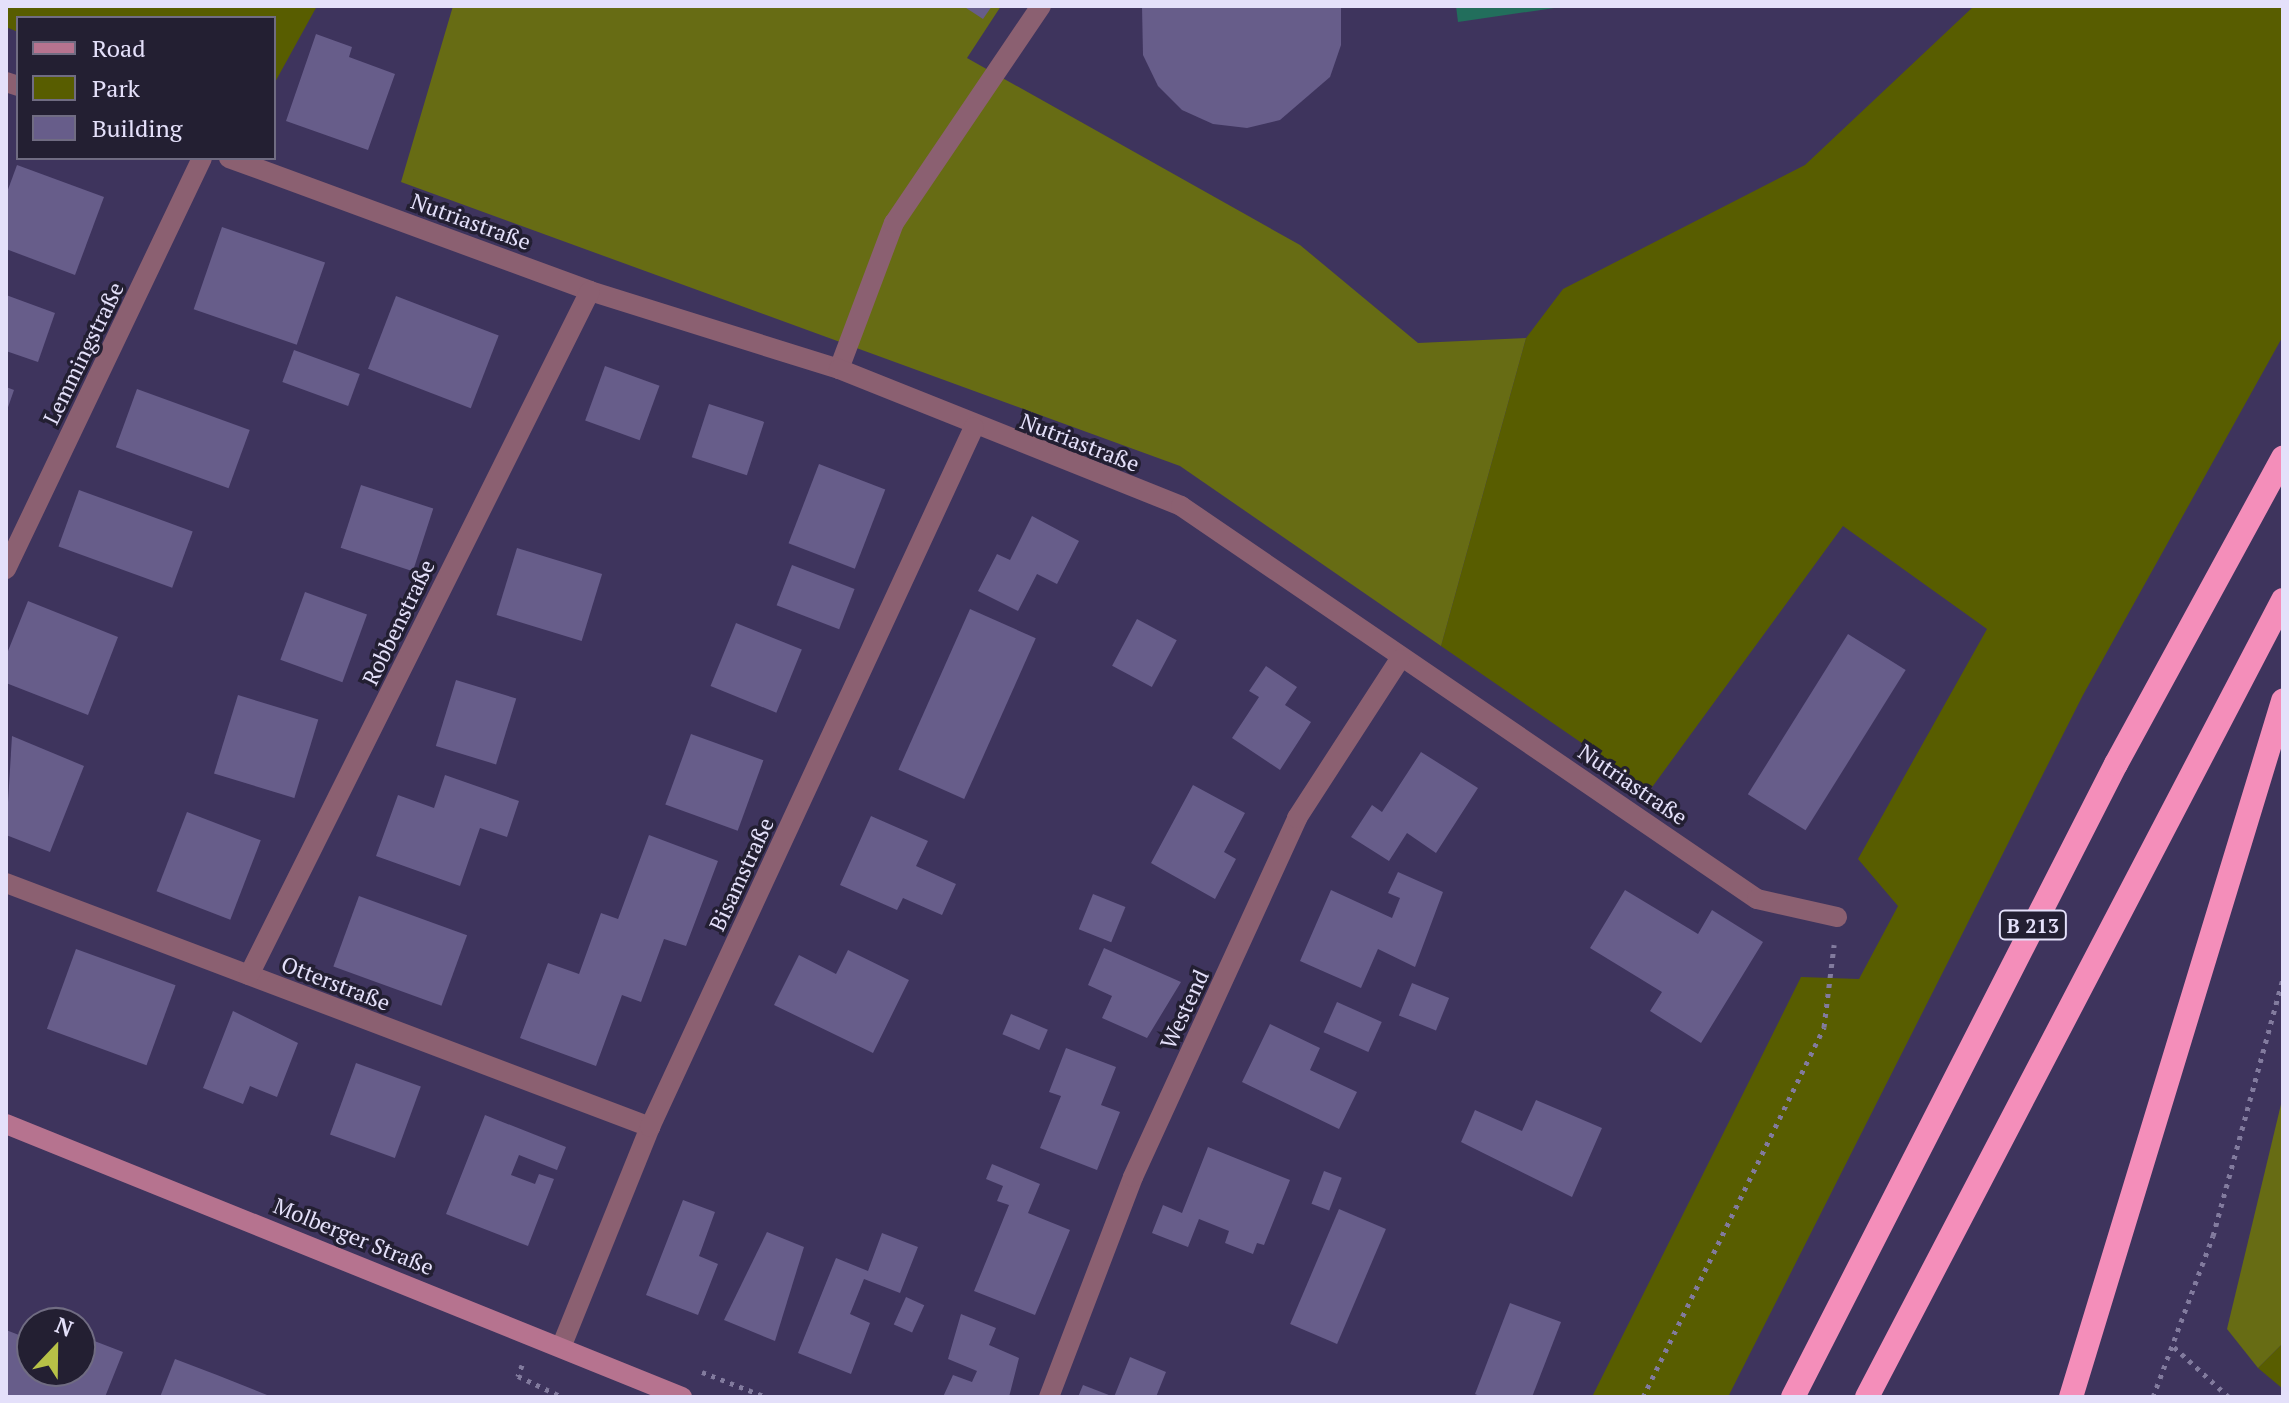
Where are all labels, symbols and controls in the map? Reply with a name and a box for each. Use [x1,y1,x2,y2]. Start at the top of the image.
legend [16,16,276,160]
text: Road [92,32,146,64]
text: Park [92,72,140,104]
text: Building [92,112,182,144]
street label: Nutriastraße [408,187,534,255]
street label: Lemmingstraße [37,278,129,428]
street label: Nutriastraße [1017,407,1143,477]
street label: Robbenstraße [356,555,440,689]
street label: Nutriastraße [1574,738,1692,830]
street label: Bisamstraße [703,813,779,935]
road number: B 213 [1997,909,2069,941]
street label: Otterstraße [278,950,394,1016]
street label: Westend [1154,965,1214,1053]
street label: Molberger Straße [270,1192,438,1280]
north arrow [16,1307,96,1387]
text: N [51,1310,78,1343]

